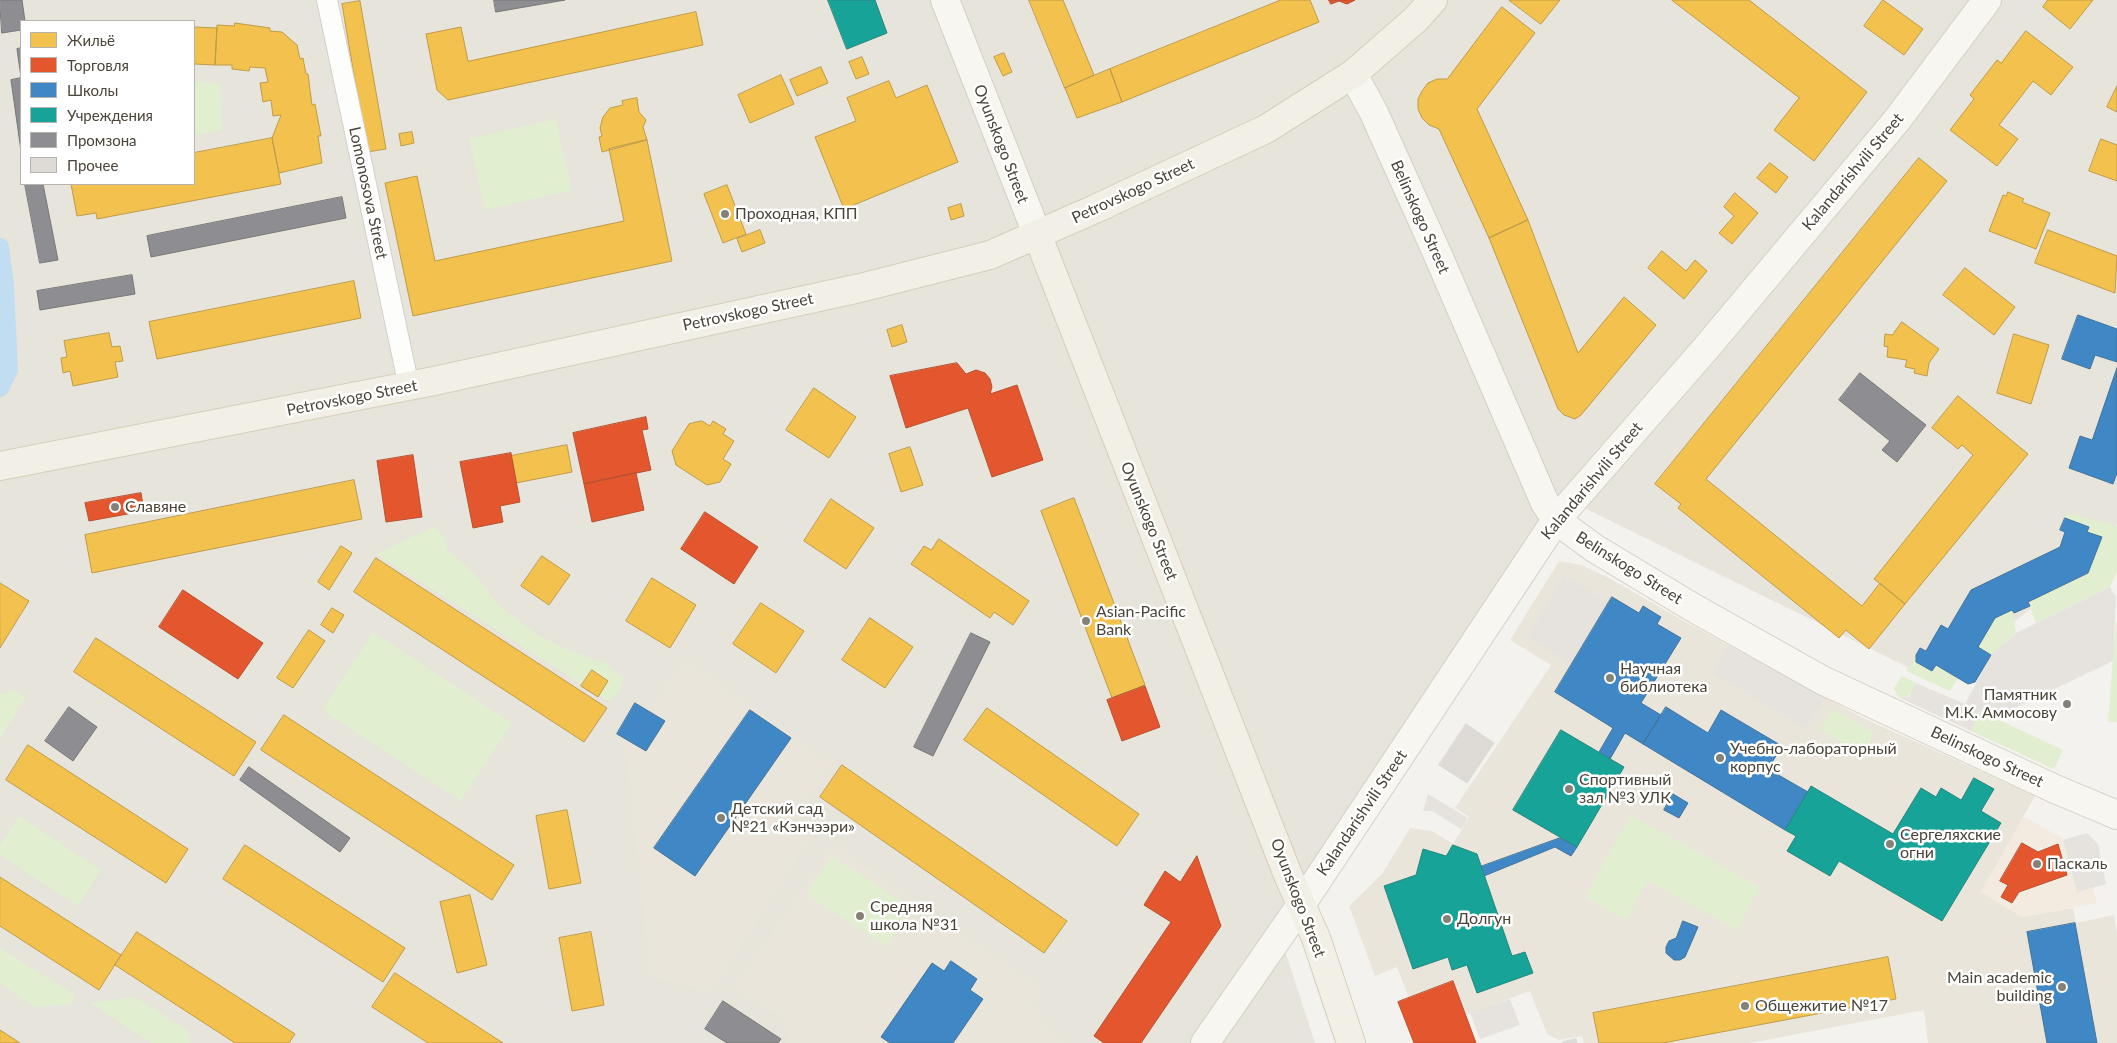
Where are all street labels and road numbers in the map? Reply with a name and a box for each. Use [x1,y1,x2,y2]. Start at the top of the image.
street label: Oyunskogo Street [969,82,1033,206]
street label: Kalandarishvili Street [1798,109,1908,235]
street label: Lomonosova Street [345,125,391,261]
street label: Petrovskogo Street [1069,154,1197,228]
street label: Belinskogo Street [1386,157,1454,277]
street label: Petrovskogo Street [681,289,815,335]
street label: Petrovskogo Street [285,376,419,420]
street label: Kalandarishvili Street [1537,418,1647,544]
street label: Oyunskogo Street [1117,459,1181,583]
street label: Belinskogo Street [1572,527,1686,609]
street label: Belinskogo Street [1928,722,2046,792]
street label: Kalandarishvili Street [1313,747,1411,879]
street label: Oyunskogo Street [1266,836,1330,960]

